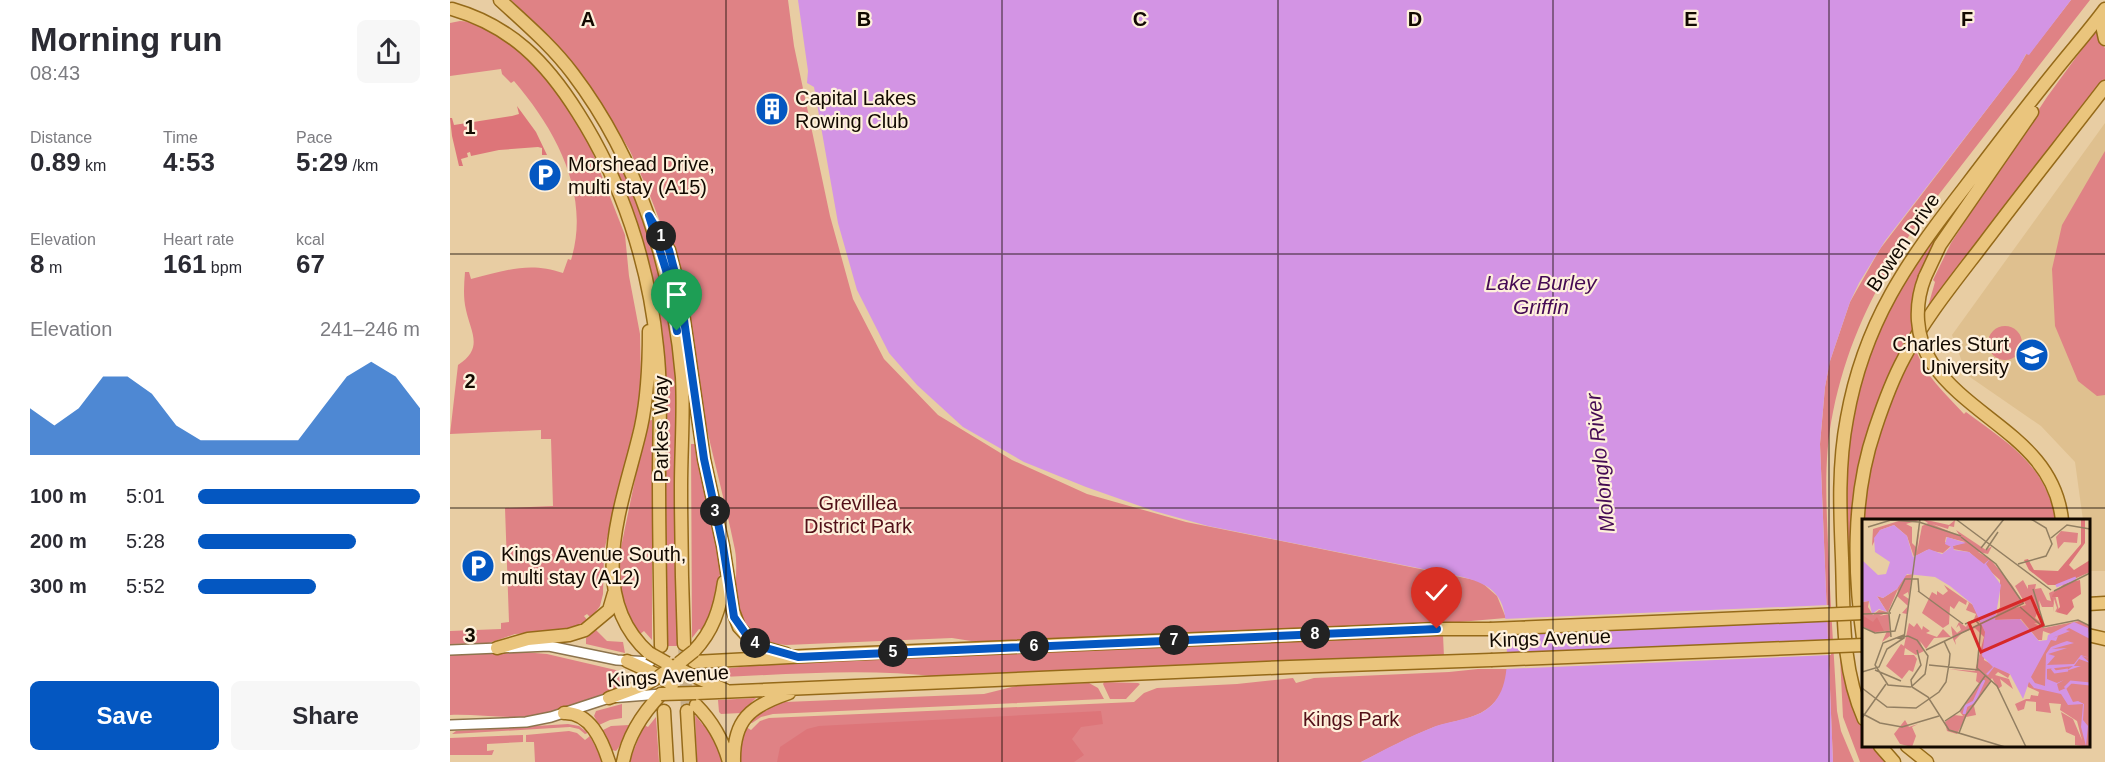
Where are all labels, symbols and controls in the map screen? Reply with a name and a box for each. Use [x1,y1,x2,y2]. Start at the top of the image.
text: A [581,8,595,30]
text: B [857,8,871,30]
text: C [1133,8,1147,30]
text: D [1408,8,1422,30]
text: E [1684,8,1698,30]
text: F [1961,8,1973,30]
button: share [357,20,420,83]
text: Morning run [30,21,222,58]
text: 08:43 [30,62,80,84]
place label: Capital Lakes Rowing Club [795,87,916,132]
building icon: Capital Lakes Rowing Club [754,91,790,127]
text: 1 [464,116,476,138]
text: Distance [30,129,92,146]
text: Time [163,129,198,146]
text: Pace [296,129,332,146]
text: 0.89 [30,147,81,177]
text: 4:53 [163,147,215,177]
text: 5:29 [296,147,348,177]
place label: Morshead Drive, multi stay (A15) [568,153,715,198]
text: km [81,157,106,174]
text: /km [348,157,378,174]
parking icon: Morshead Drive, multi stay (A15) [527,157,563,193]
street label: Bowen Drive [1862,189,1944,295]
pin: 1 [646,221,676,251]
text: 1 [657,227,665,244]
text: Elevation [30,231,96,248]
text: Heart rate [163,231,234,248]
text: kcal [296,231,324,248]
text: 8 [30,249,44,279]
text: 161 [163,249,206,279]
text: 67 [296,249,325,279]
text: m [44,259,62,276]
text: bpm [206,259,242,276]
pin [651,269,702,331]
water label: Lake Burley Griffin [1486,271,1598,318]
icon: arrive [660,278,693,311]
text: Elevation [30,318,112,340]
text: 241–246 m [320,318,420,340]
place label: Charles Sturt University [1892,333,2009,378]
school or university icon: Charles Sturt University [2014,337,2050,373]
text: 2 [464,370,476,392]
street label: Parkes Way [650,375,672,483]
water label: Molonglo River [1581,391,1619,534]
text: 100 m [30,485,87,507]
text: 5:01 [126,485,165,507]
park label: Grevillea District Park [804,492,913,537]
pin: 3 [700,496,730,526]
text: 3 [711,502,719,519]
inset map [1862,519,2090,747]
text: 200 m [30,530,87,552]
text: 5:28 [126,530,165,552]
place label: Kings Avenue South, multi stay (A12) [501,543,686,588]
parking icon: Kings Avenue South, multi stay (A12) [460,548,496,584]
pin [1411,567,1462,629]
text: 300 m [30,575,87,597]
text: 5:52 [126,575,165,597]
icon: check [1420,576,1453,609]
pin: 8 [1300,619,1330,649]
text: 3 [464,624,476,646]
pin: 7 [1159,625,1189,655]
text: 8 [1311,625,1319,642]
street label: Kings Avenue [1489,625,1611,651]
pin: 4 [740,628,770,658]
pin: 6 [1019,631,1049,661]
text: 7 [1170,631,1178,648]
text: 4 [751,634,759,651]
pin: 5 [878,637,908,667]
text: 6 [1030,637,1038,654]
text: 5 [889,643,897,660]
street label: Kings Avenue [606,661,730,691]
button: Save [30,681,219,750]
button: Share [231,681,420,750]
park label: Kings Park [1303,708,1400,730]

